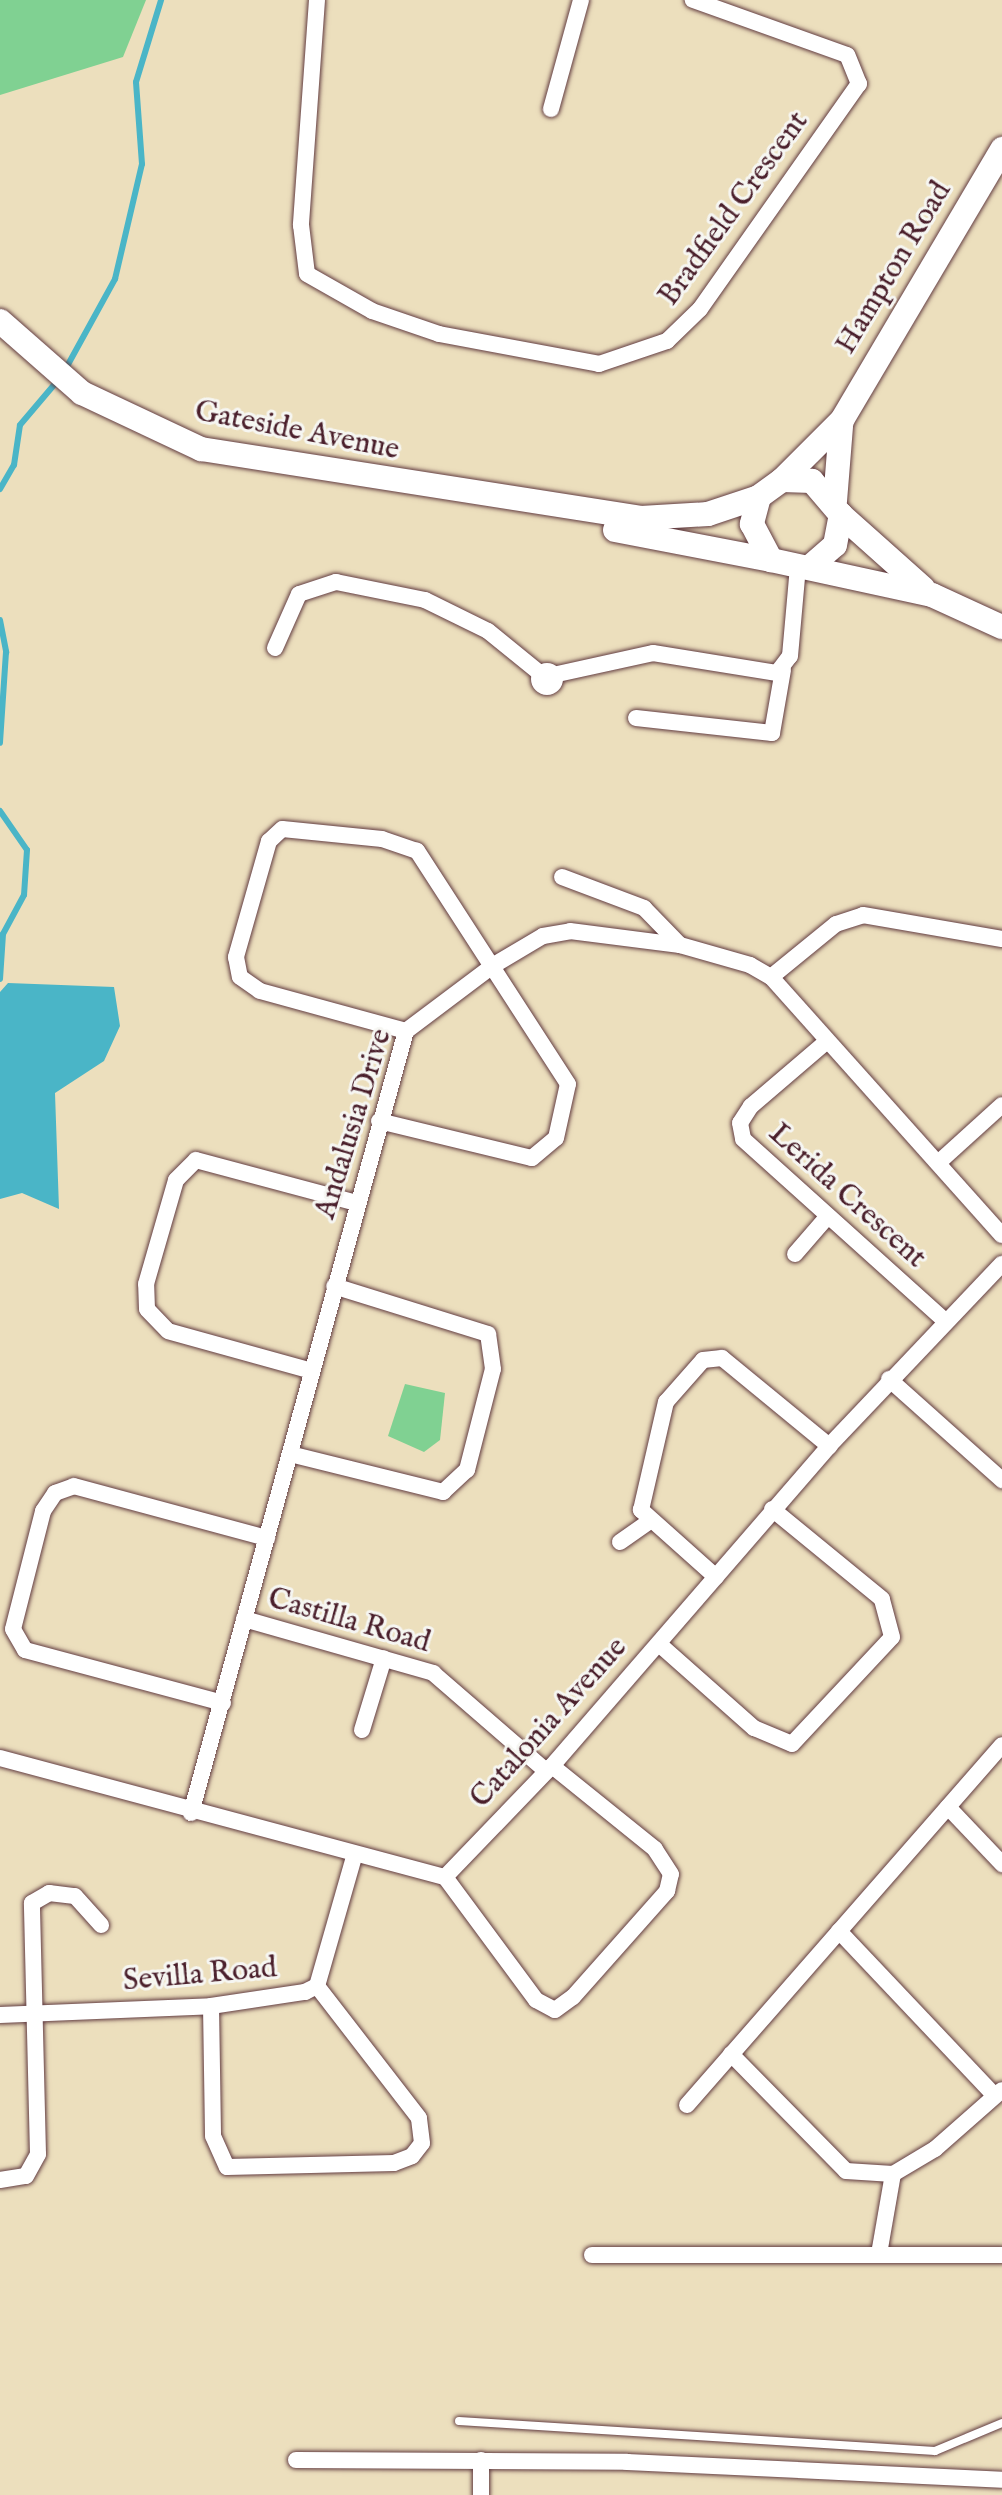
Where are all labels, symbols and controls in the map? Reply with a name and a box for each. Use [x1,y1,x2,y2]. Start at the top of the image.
street label: Bradfield Crescent [651,105,817,313]
street label: Hampton Road [828,175,960,361]
street label: Gateside Avenue [192,394,402,468]
street label: Andalusia Drive [308,1025,400,1223]
street label: Lerida Crescent [761,1116,933,1276]
street label: Castilla Road [264,1581,434,1661]
street label: Catalonia Avenue [463,1630,635,1816]
street label: Sevilla Road [122,1950,278,2000]

